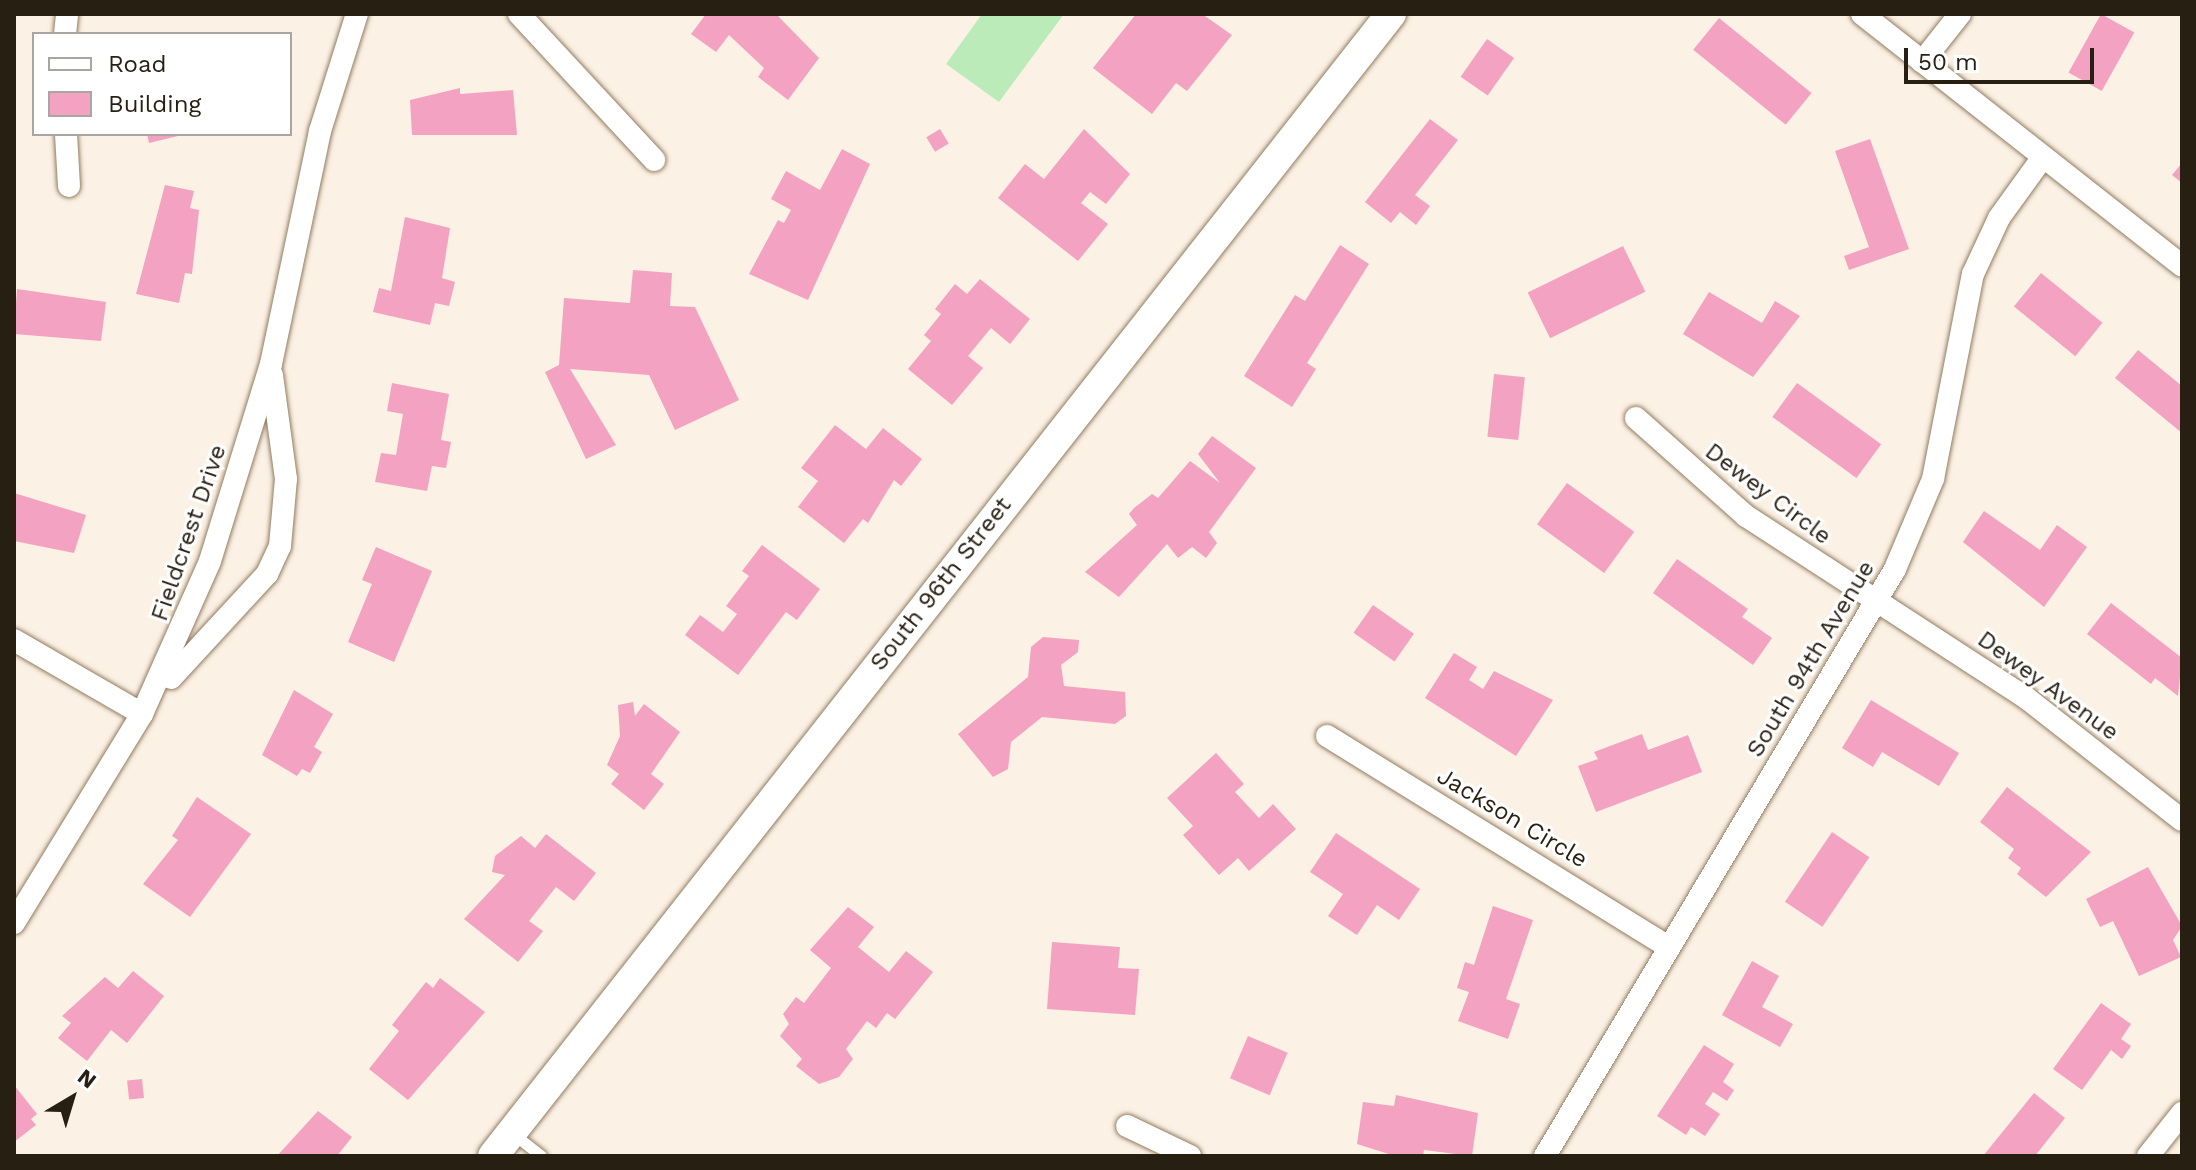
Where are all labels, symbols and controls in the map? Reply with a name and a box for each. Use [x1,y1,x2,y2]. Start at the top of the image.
legend [32,32,292,136]
scale bar [1908,32,2098,82]
text: 50 m [1918,48,1978,76]
text: Road [108,50,167,78]
text: Building [108,90,201,118]
street label: Dewey Circle [1699,437,1837,551]
street label: Fieldcrest Drive [145,441,233,625]
street label: South 96th Street [864,491,1018,677]
street label: South 94th Avenue [1741,555,1881,763]
street label: Dewey Avenue [1971,625,2125,747]
street label: Jackson Circle [1432,762,1592,874]
north arrow [32,1058,112,1138]
text: N [73,1064,101,1094]

